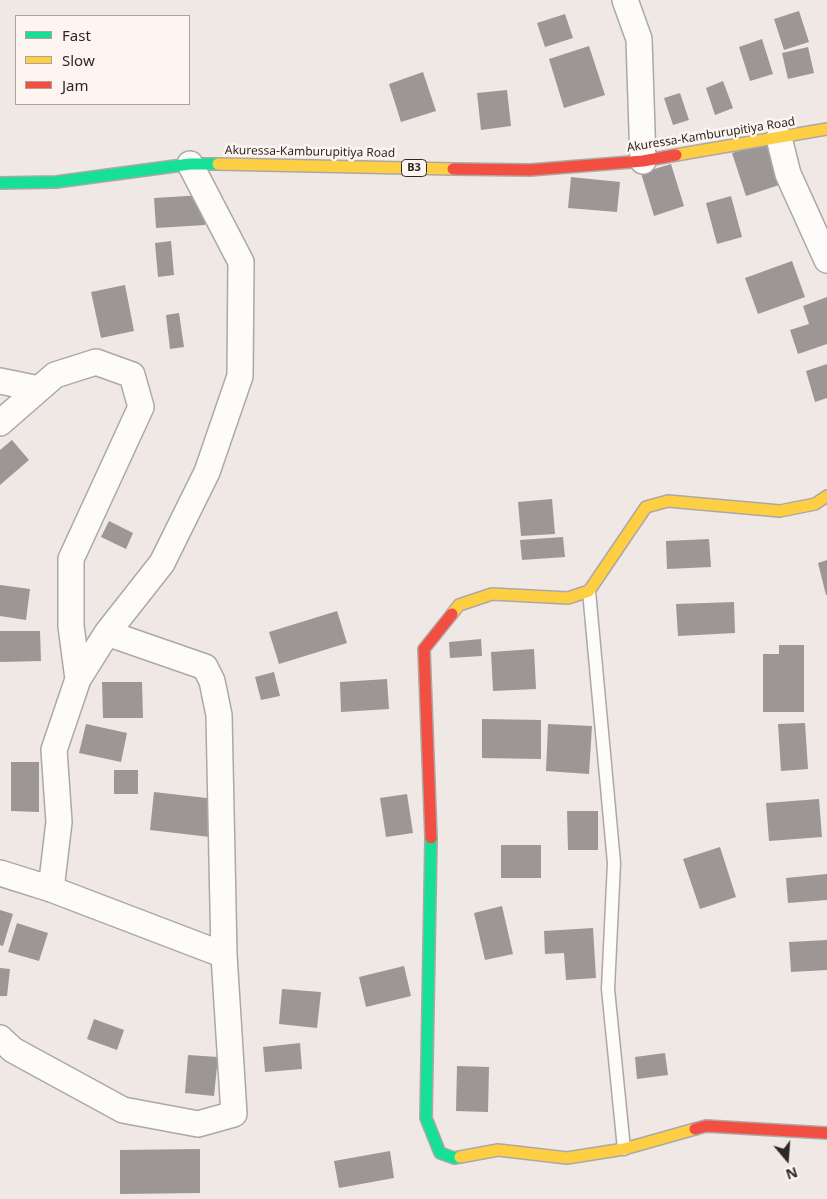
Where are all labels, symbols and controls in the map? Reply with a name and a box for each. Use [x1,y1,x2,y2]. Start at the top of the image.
legend [15,15,190,105]
text: Fast [62,25,91,45]
text: Slow [62,50,95,70]
text: Jam [62,75,89,95]
street label: Akuressa-Kamburupitiya Road [626,115,796,155]
street label: Akuressa-Kamburupitiya Road [225,143,395,161]
road number: B3 [402,160,426,177]
north arrow [762,1134,812,1184]
text: N [783,1163,800,1185]

